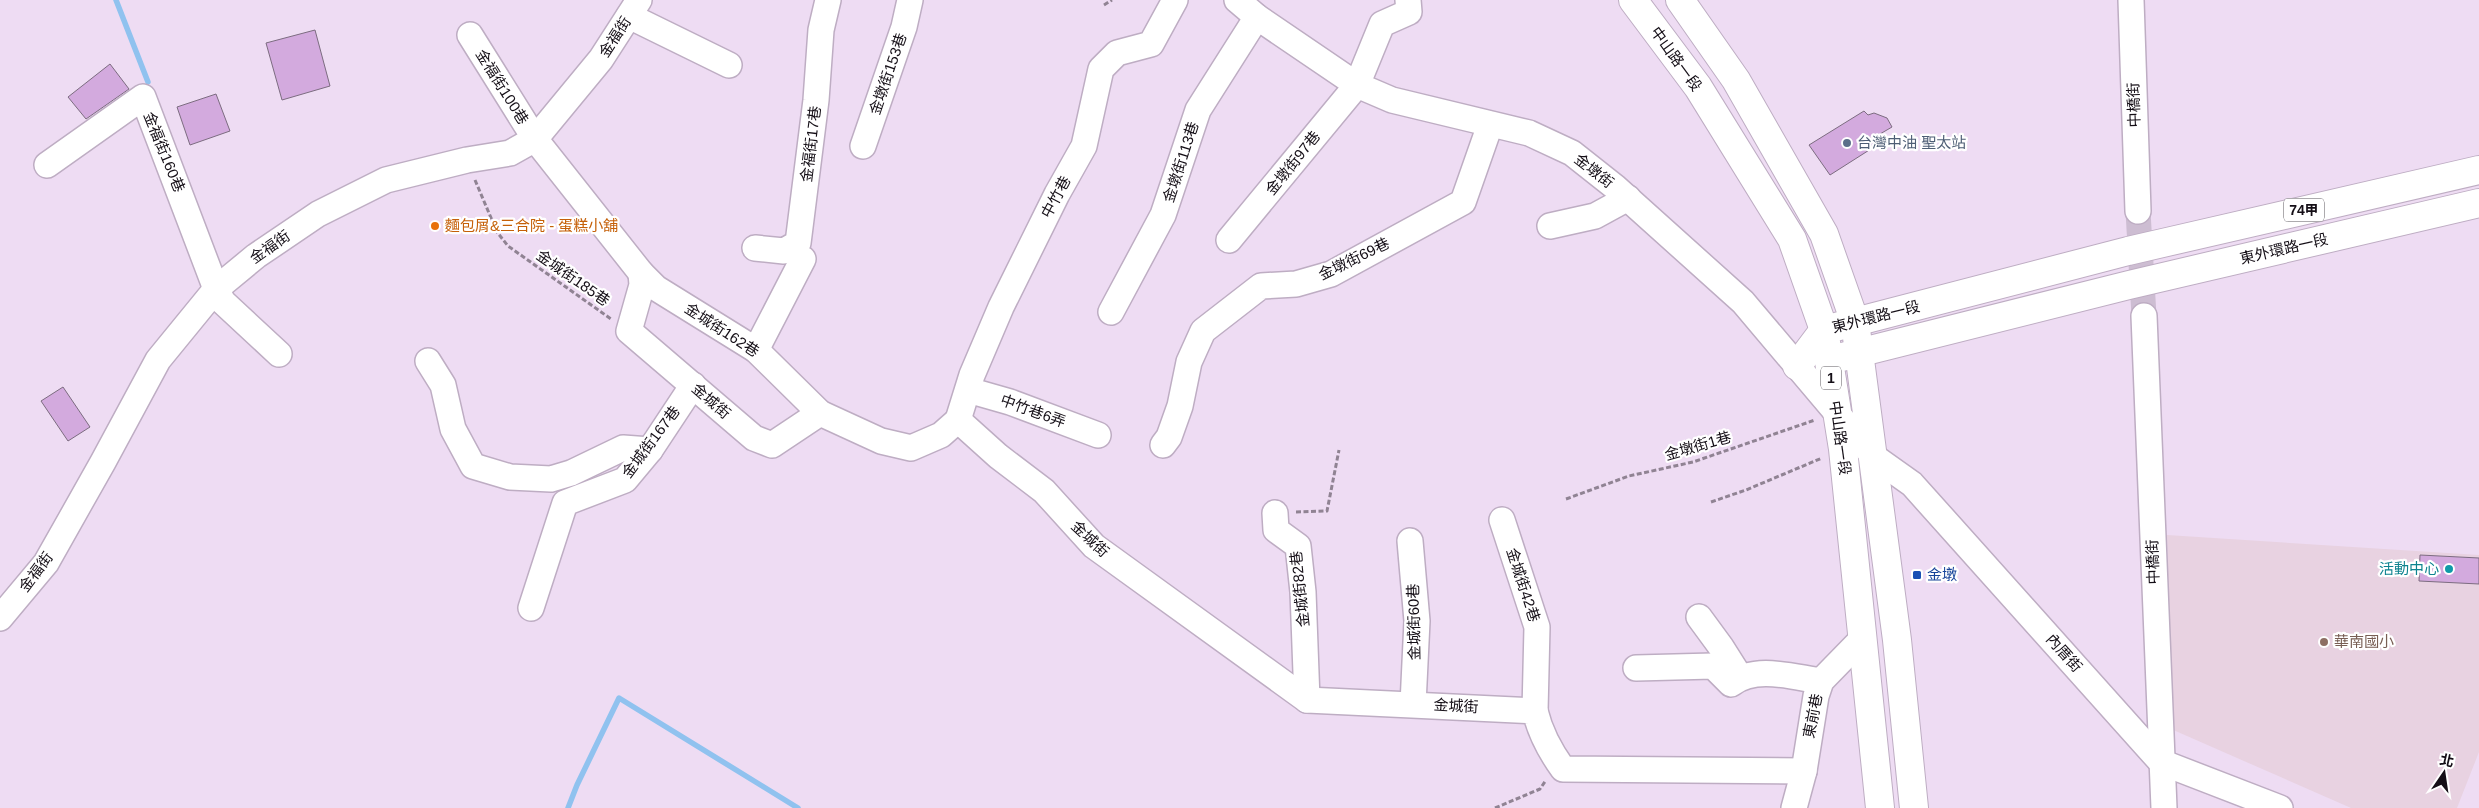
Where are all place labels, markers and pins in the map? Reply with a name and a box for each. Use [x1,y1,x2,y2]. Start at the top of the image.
place label: 台灣中油 聖太站 [1857,134,1966,151]
marker: 台灣中油 聖太站 [1841,137,1853,149]
place label: 麵包屑&三合院 - 蛋糕小舖 [445,217,618,234]
marker: 麵包屑&三合院 - 蛋糕小舖 [429,220,441,232]
place label: 活動中心 [2379,560,2439,577]
marker: 活動中心 [2443,563,2455,575]
place label: 金墩 [1927,566,1957,583]
marker: 金墩 [1911,569,1923,581]
place label: 華南國小 [2334,633,2394,650]
marker: 華南國小 [2318,636,2330,648]

